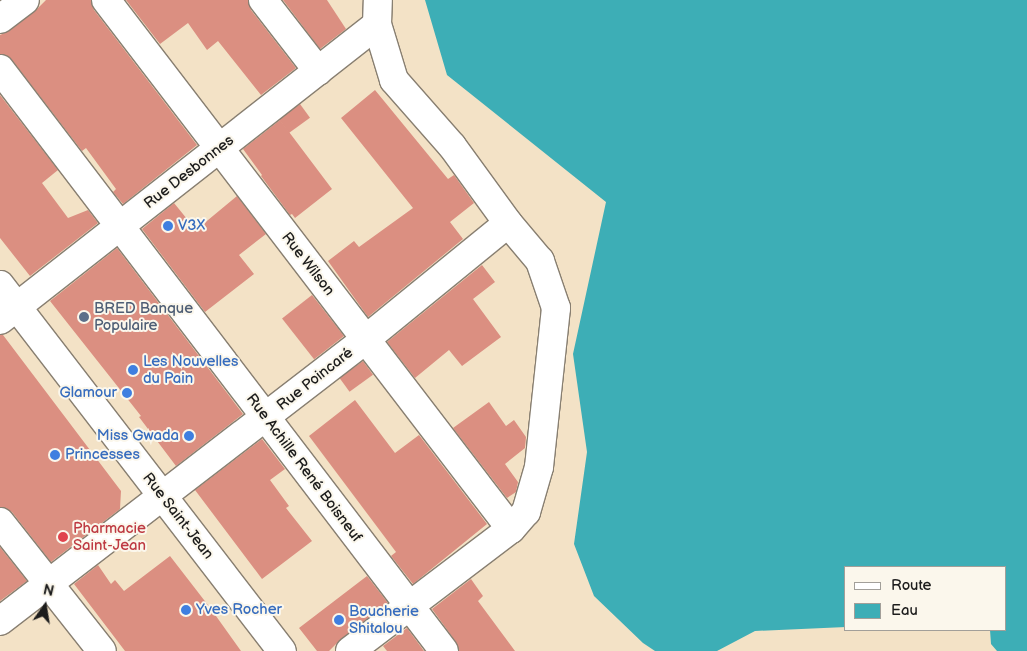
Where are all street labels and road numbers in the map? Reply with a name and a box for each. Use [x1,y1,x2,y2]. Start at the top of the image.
street label: Rue Desbonnes [140,131,238,213]
street label: Rue Wilson [277,228,339,300]
street label: Rue Poincaré [273,344,357,414]
street label: Rue Achille René Boisneuf [242,390,366,546]
street label: Rue Saint-Jean [139,469,217,563]

